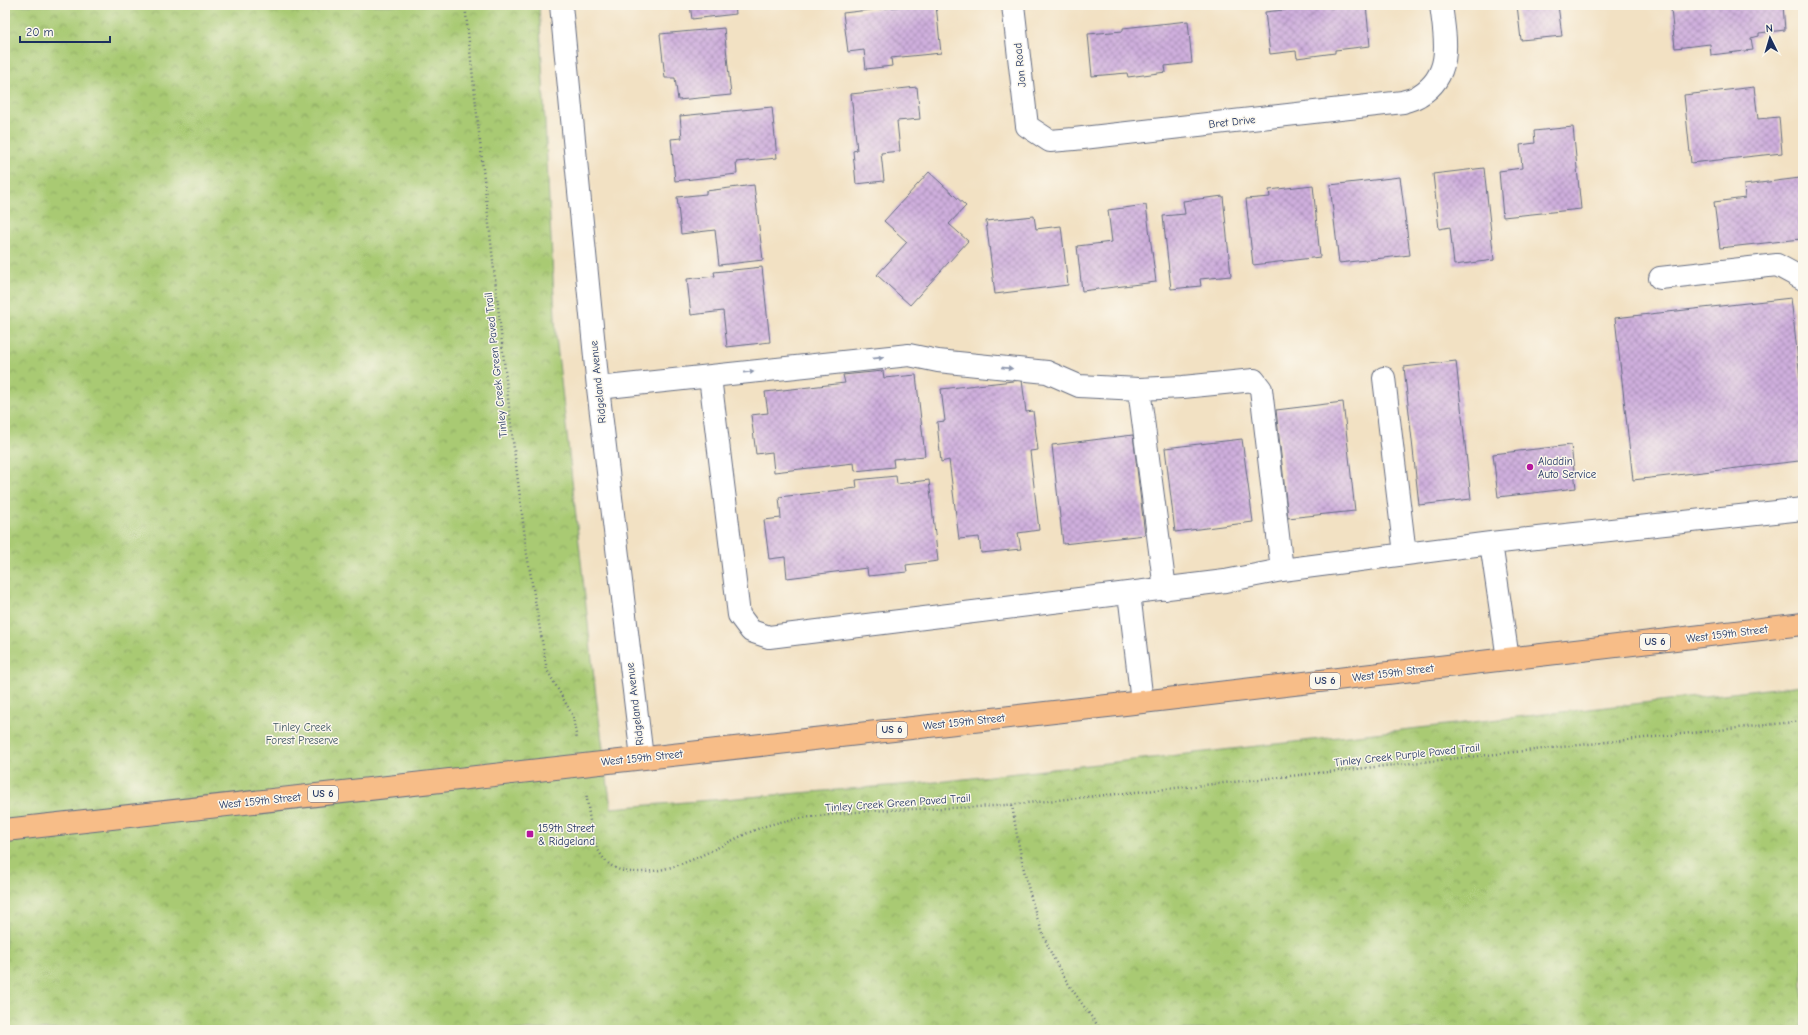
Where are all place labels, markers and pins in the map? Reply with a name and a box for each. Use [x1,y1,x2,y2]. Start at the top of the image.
place label: Aladdin Auto Service [1538,455,1597,481]
marker: Aladdin Auto Service [1525,462,1535,472]
place label: 159th Street & Ridgeland [538,822,595,848]
marker: 159th Street & Ridgeland [525,829,535,839]

